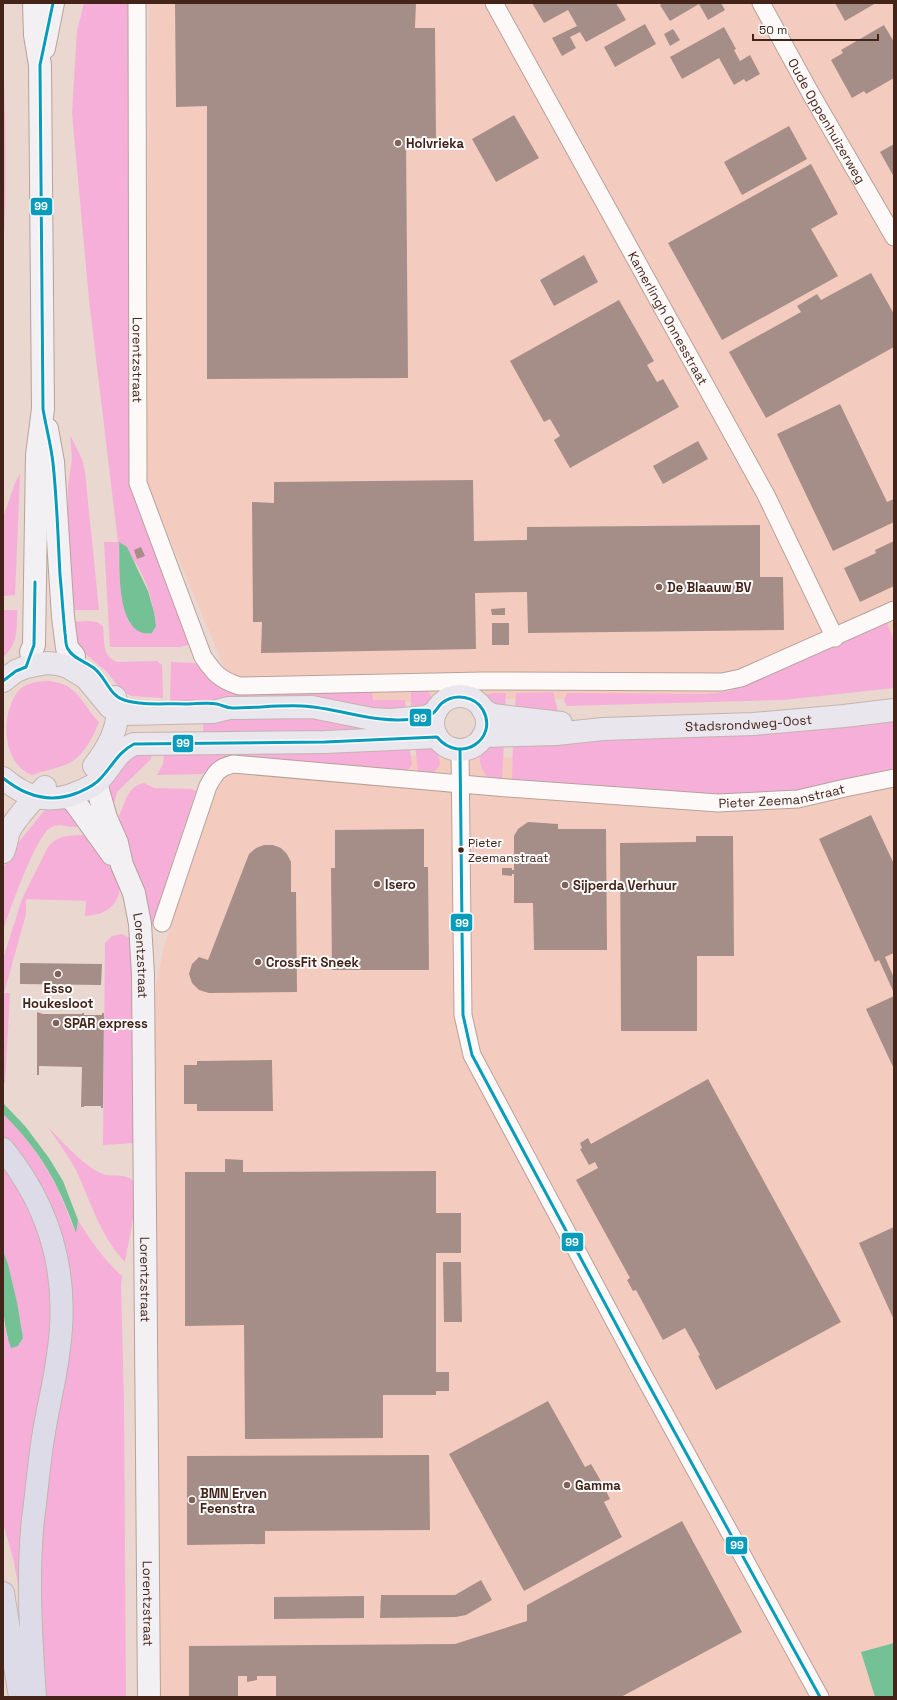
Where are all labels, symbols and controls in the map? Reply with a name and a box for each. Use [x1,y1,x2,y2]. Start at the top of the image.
scale bar [753,16,878,42]
text: 50 m [759,22,787,38]
street label: Oude Oppenhuizerweg [784,55,870,187]
place label: Holvrieka [406,135,464,152]
marker: Holvrieka [393,138,403,148]
line badge: 99 [30,197,53,216]
text: 99 [34,199,48,213]
street label: Kamerlingh Onnesstraat [624,248,712,388]
street label: Lorentzstraat [129,317,146,403]
place label: De Blaauw BV [667,579,752,596]
marker: De Blaauw BV [654,582,664,592]
line badge: 99 [409,708,432,727]
street label: Stadsrondweg-Oost [685,710,813,735]
text: 99 [413,711,427,725]
line badge: 99 [172,734,194,753]
text: 99 [176,736,190,750]
street label: Pieter Zeemanstraat [718,780,847,811]
place label: Pieter Zeemanstraat [468,835,549,866]
marker: Pieter Zeemanstraat [456,845,466,855]
place label: Isero [385,876,416,893]
place label: Sijperda Verhuur [573,877,677,894]
marker: Isero [372,879,382,889]
marker: Sijperda Verhuur [560,880,570,890]
street label: Lorentzstraat [130,911,152,999]
line badge: 99 [450,913,473,932]
text: 99 [455,916,469,930]
place label: CrossFit Sneek [266,954,359,971]
marker: CrossFit Sneek [253,957,263,967]
marker: Esso Houkesloot [53,969,63,979]
place label: Esso Houkesloot [23,980,93,1012]
place label: SPAR express [64,1015,148,1032]
marker: SPAR express [51,1018,61,1028]
line badge: 99 [561,1232,584,1252]
text: 99 [565,1235,579,1249]
street label: Lorentzstraat [137,1237,154,1323]
place label: Gamma [575,1477,621,1494]
marker: Gamma [562,1480,572,1490]
place label: BMN Erven Feenstra [200,1485,267,1517]
marker: BMN Erven Feenstra [187,1495,197,1505]
line badge: 99 [725,1536,748,1555]
text: 99 [730,1538,744,1552]
street label: Lorentzstraat [139,1561,157,1647]

